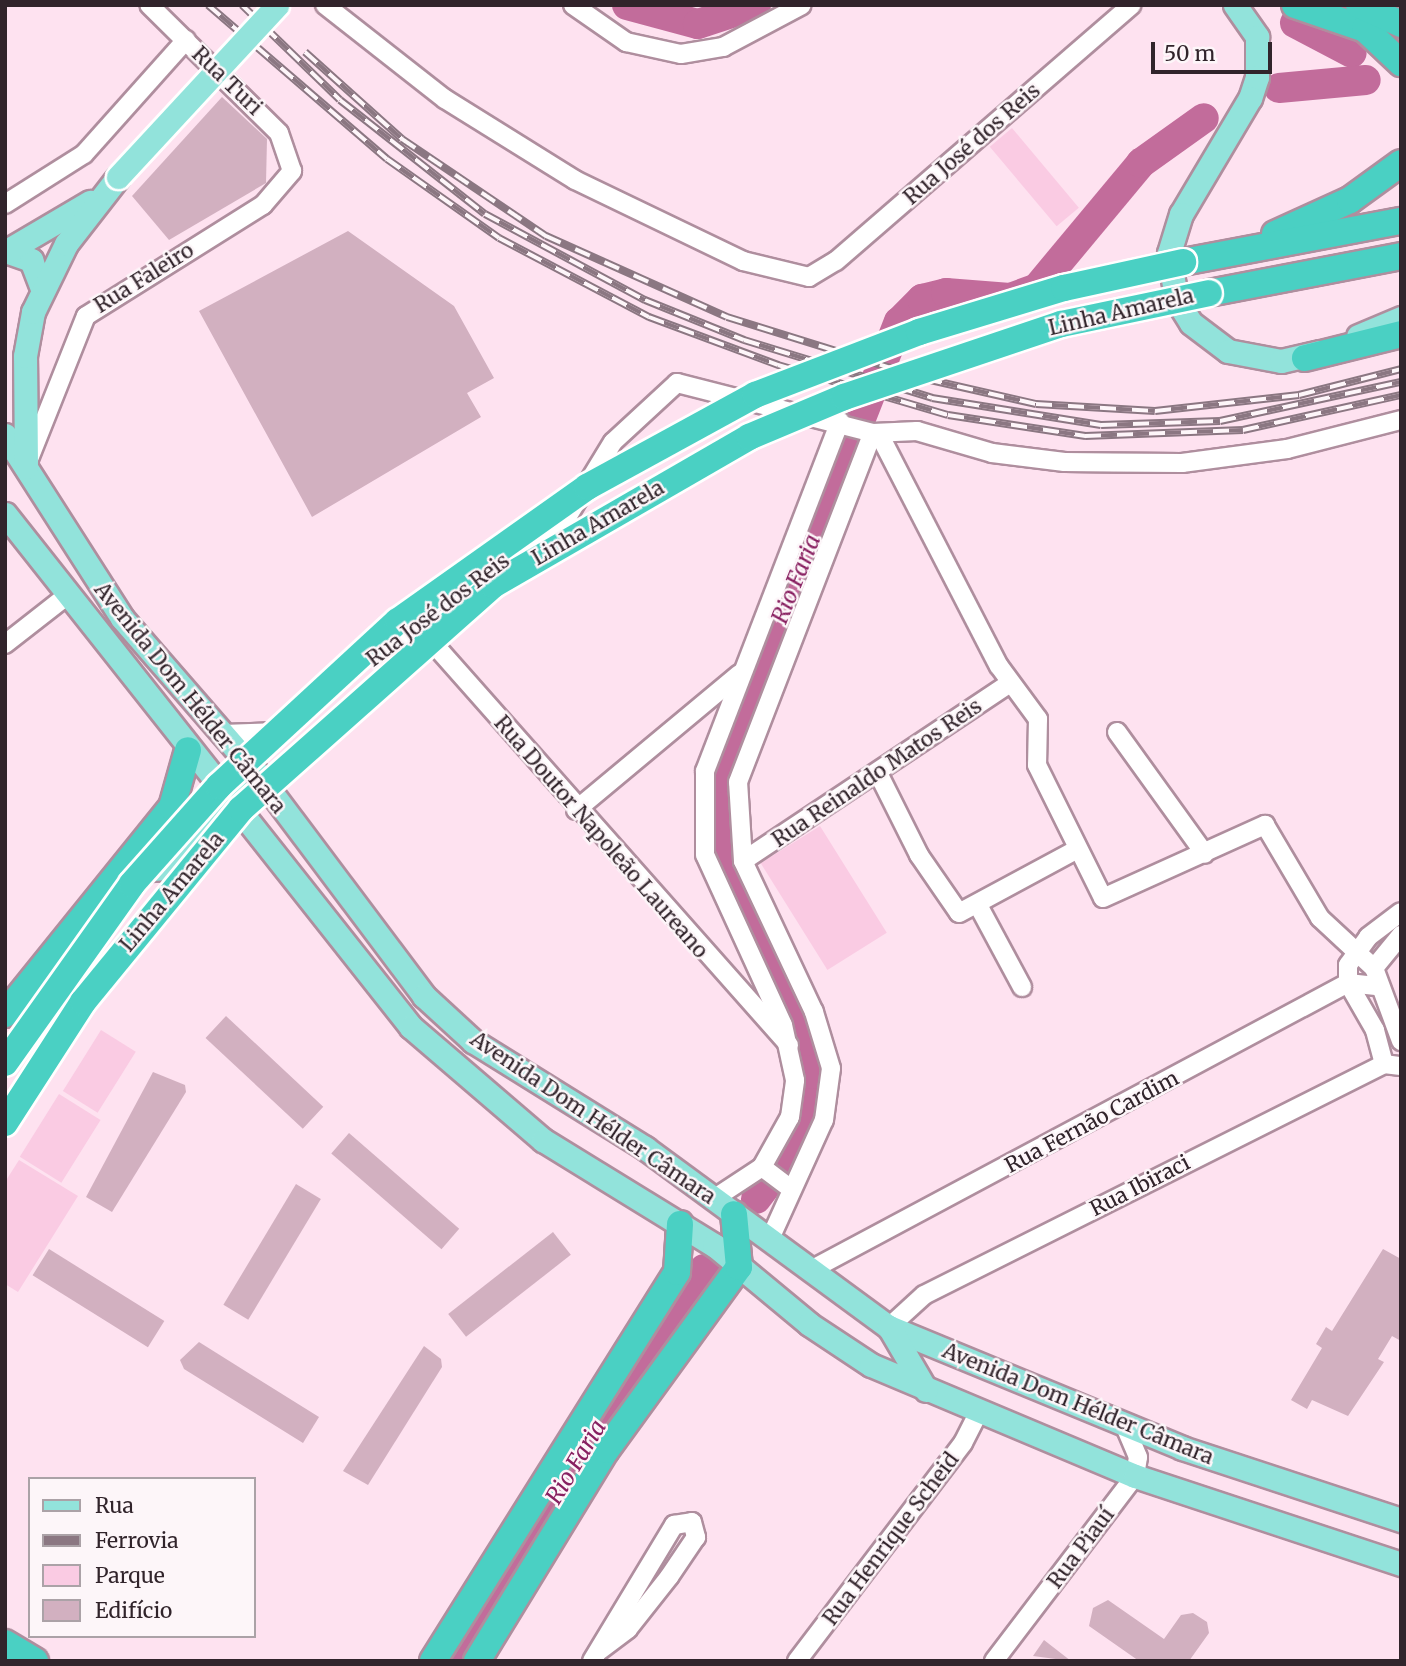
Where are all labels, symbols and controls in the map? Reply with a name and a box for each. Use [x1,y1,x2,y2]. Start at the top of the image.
scale bar [1154,28,1275,72]
text: 50 m [1164,40,1215,67]
street label: Rua Turi [187,41,267,121]
street label: Rua José dos Reis [899,78,1045,210]
street label: Rua Faleiro [90,238,198,318]
street label: Linha Amarela [1046,283,1196,341]
street label: Linha Amarela [528,475,668,571]
water label: Rio Faria [766,530,826,628]
street label: Rua José dos Reis [362,548,514,672]
street label: Avenida Dom Hélder Câmara [89,577,291,819]
street label: Rua Reinaldo Matos Reis [767,693,987,853]
street label: Rua Doutor Napoleão Laureano [489,711,713,963]
street label: Linha Amarela [115,827,229,957]
street label: Avenida Dom Hélder Câmara [466,1026,720,1210]
street label: Rua Fernão Cardim [1001,1066,1183,1178]
street label: Rua Ibiraci [1086,1150,1194,1222]
street label: Avenida Dom Hélder Câmara [939,1338,1217,1470]
water label: Rio Faria [540,1415,612,1509]
street label: Rua Henrique Scheid [818,1448,964,1630]
legend [28,1477,256,1638]
text: Rua [95,1492,134,1519]
street label: Rua Piauí [1042,1503,1120,1593]
text: Ferrovia [95,1527,179,1554]
text: Parque [95,1562,165,1589]
text: Edifício [95,1597,172,1624]

